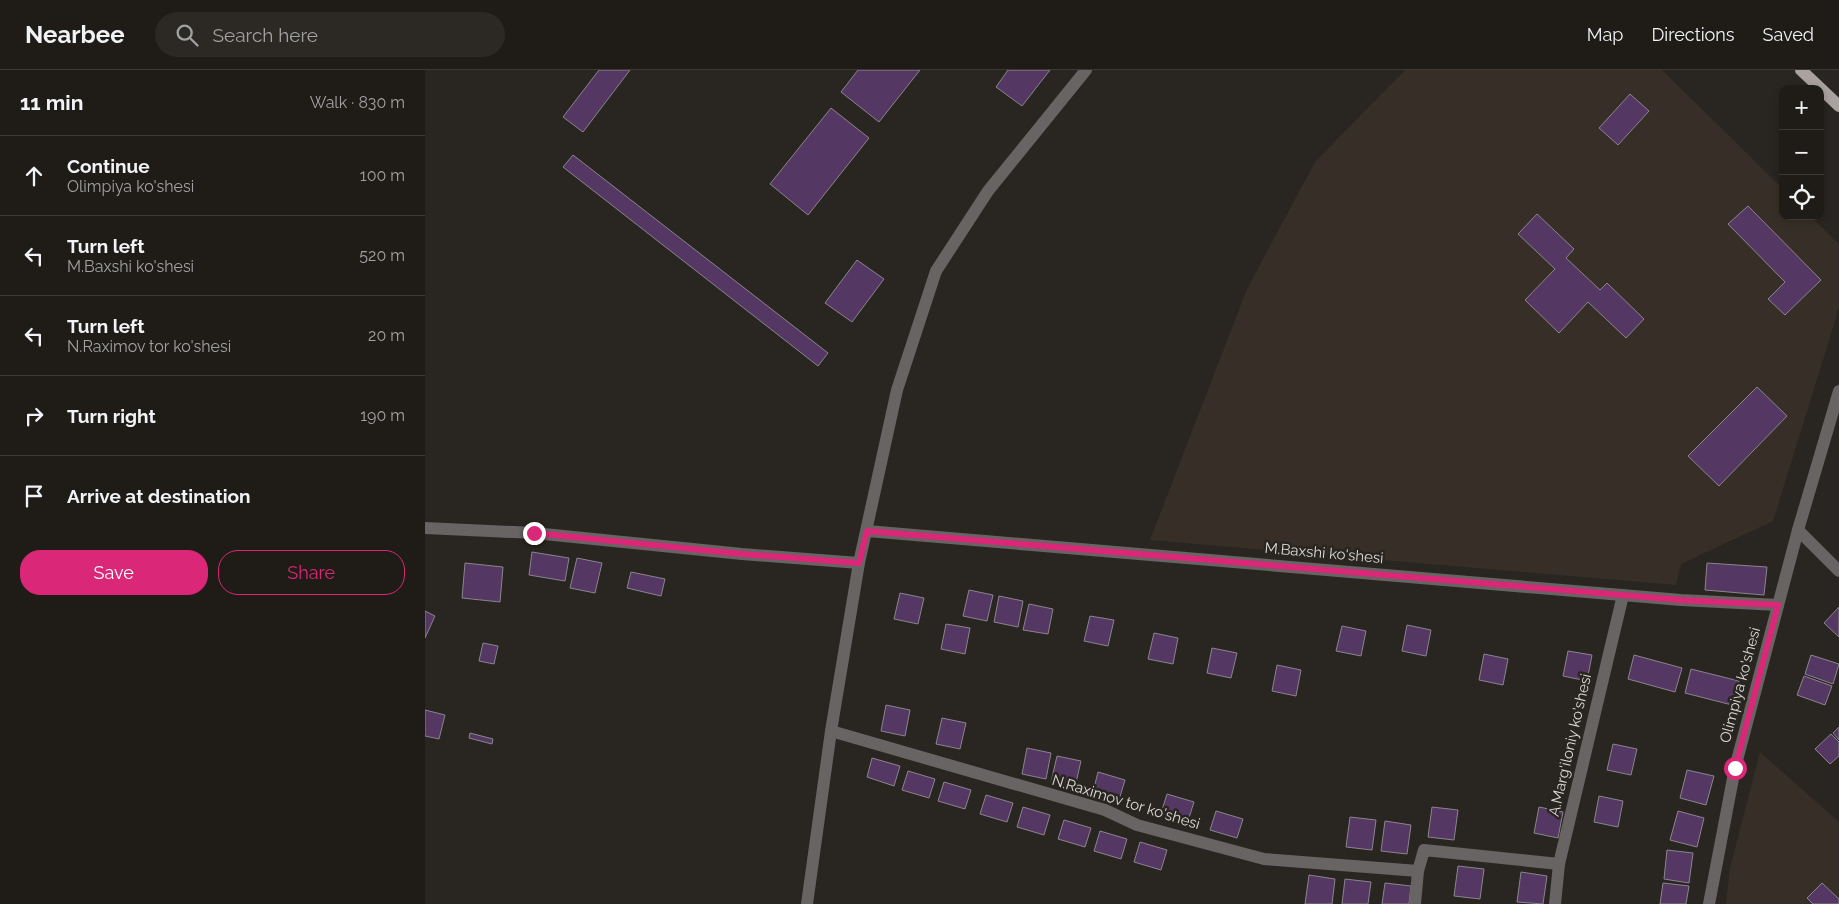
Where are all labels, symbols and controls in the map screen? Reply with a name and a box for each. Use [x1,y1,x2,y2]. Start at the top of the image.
search box [155,12,505,57]
text: Nearbee [25,20,125,49]
icon: search [173,21,201,49]
text: Search here [213,24,318,46]
text: Map [1587,24,1623,45]
text: Directions [1651,24,1735,45]
text: Saved [1763,24,1814,45]
map controls [1779,85,1824,220]
button: + [1779,85,1824,130]
text: 11 min [20,90,83,115]
text: Walk · 830 m [310,93,405,112]
button: − [1779,130,1824,175]
text: Continue [67,155,150,177]
icon: ahead [20,162,48,190]
text: 100 m [360,166,405,185]
button: locate [1779,175,1824,220]
text: Olimpiya ko'shesi [67,177,194,196]
text: Turn left [67,235,144,257]
icon: left [20,242,48,270]
text: 520 m [359,246,405,265]
text: M.Baxshi ko'shesi [67,257,194,276]
text: Turn left [67,315,144,337]
icon: left [20,322,48,350]
text: 20 m [368,326,405,345]
text: N.Raximov tor ko'shesi [67,337,231,356]
icon: right [20,402,48,430]
text: Turn right [67,405,156,427]
text: 190 m [360,406,405,425]
icon: arrive [20,482,48,510]
text: Arrive at destination [67,485,251,507]
route end [523,522,546,545]
street label: M.Baxshi ko'shesi [1264,539,1384,567]
button: Save [20,550,208,595]
button: Share [218,550,405,595]
street label: Olimpiya ko'shesi [1716,625,1764,745]
street label: A.Marg'iloniy ko'shesi [1545,672,1595,818]
route start [1724,757,1747,780]
street label: N.Raximov tor ko'shesi [1050,771,1202,833]

